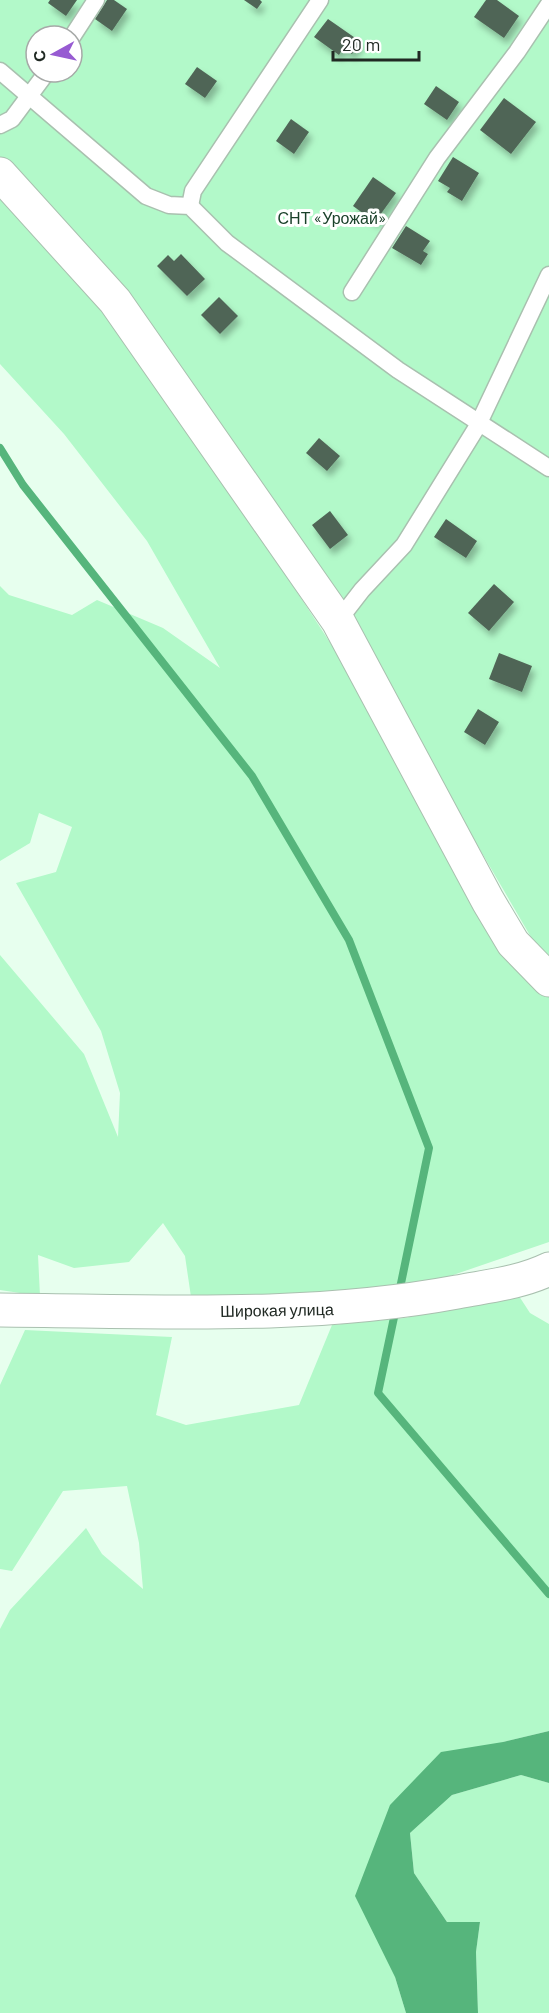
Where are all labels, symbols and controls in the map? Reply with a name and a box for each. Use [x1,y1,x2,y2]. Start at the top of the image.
north arrow [24,24,84,84]
scale bar [333,24,418,62]
text: 20 m [342,33,380,55]
text: С [28,49,49,63]
park label: СНТ «Урожай» [278,208,386,227]
street label: Широкая улица [220,1299,334,1320]

